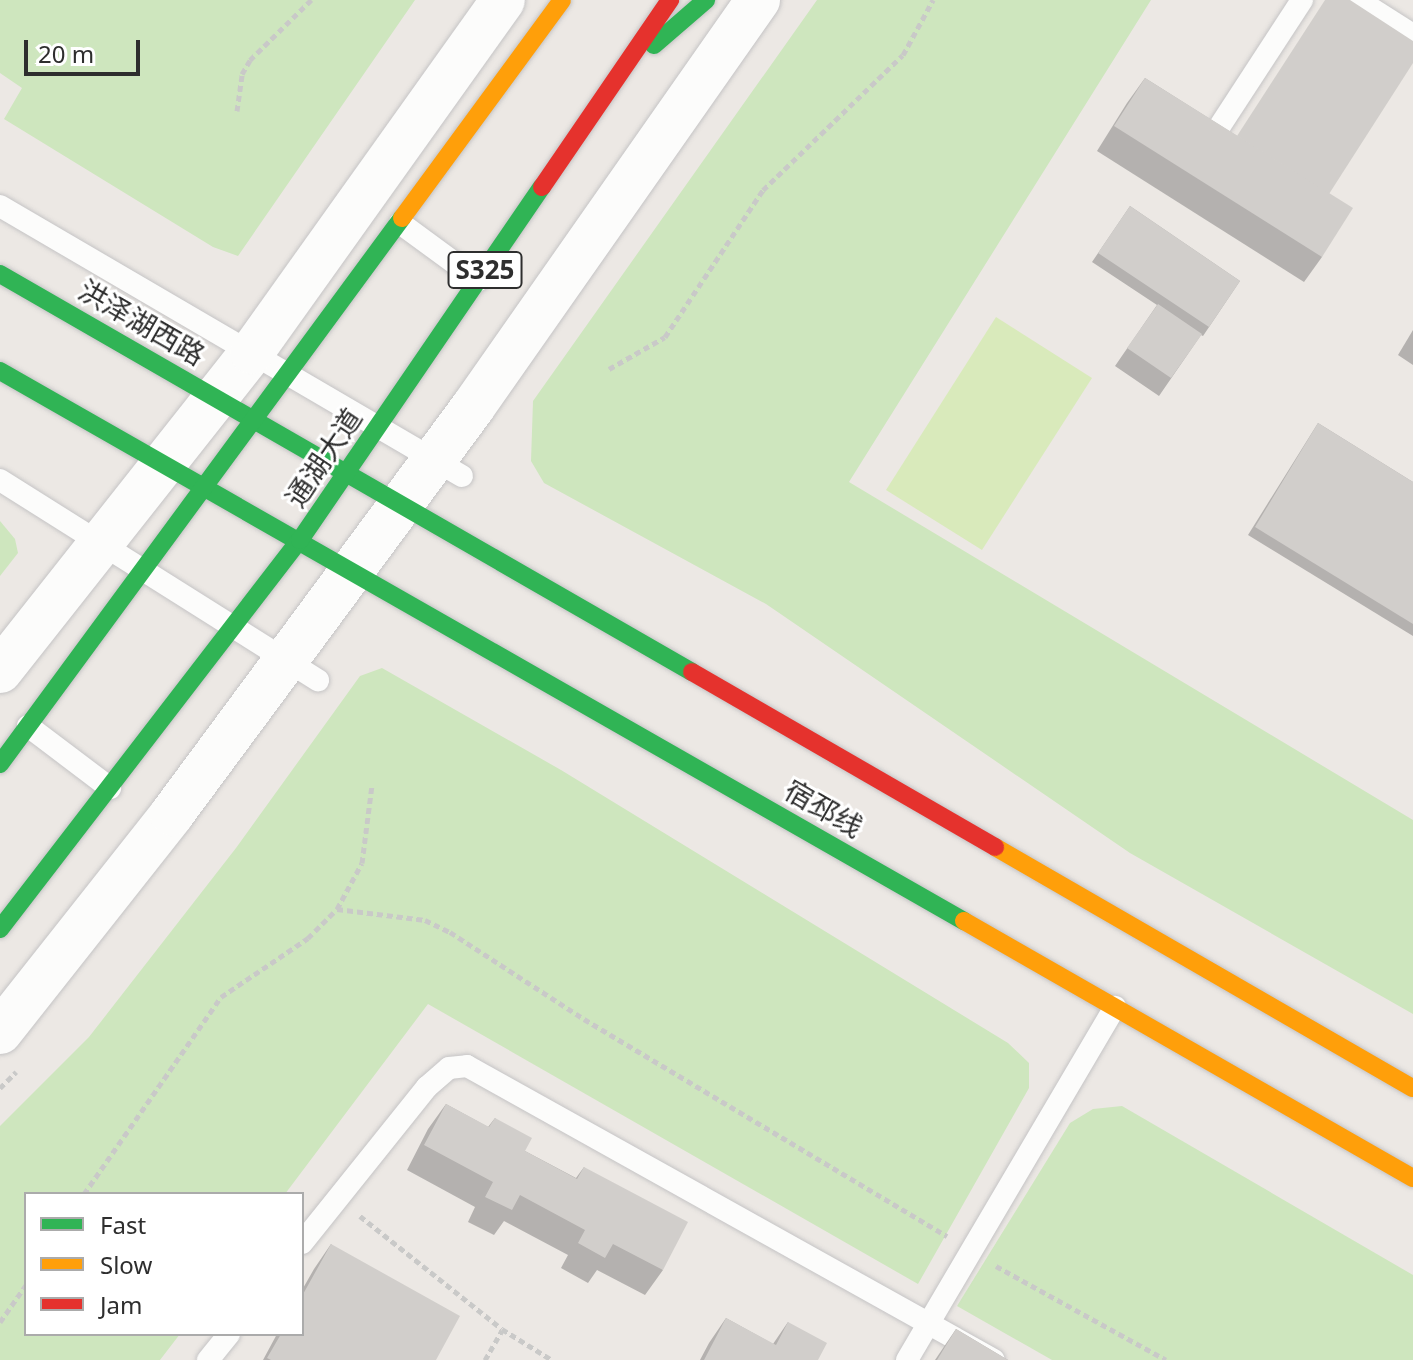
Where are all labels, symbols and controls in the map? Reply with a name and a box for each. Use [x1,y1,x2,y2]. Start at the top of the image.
scale bar [28,24,144,74]
text: 20 m [38,37,94,70]
road number: S325 [447,248,523,292]
street label: 洪泽湖西路 [73,272,211,372]
street label: 通湖大道 [278,401,368,513]
street label: 宿邳线 [779,772,869,844]
legend [24,1192,304,1336]
text: Fast [100,1208,146,1241]
text: Slow [100,1248,152,1281]
text: Jam [100,1288,142,1321]

